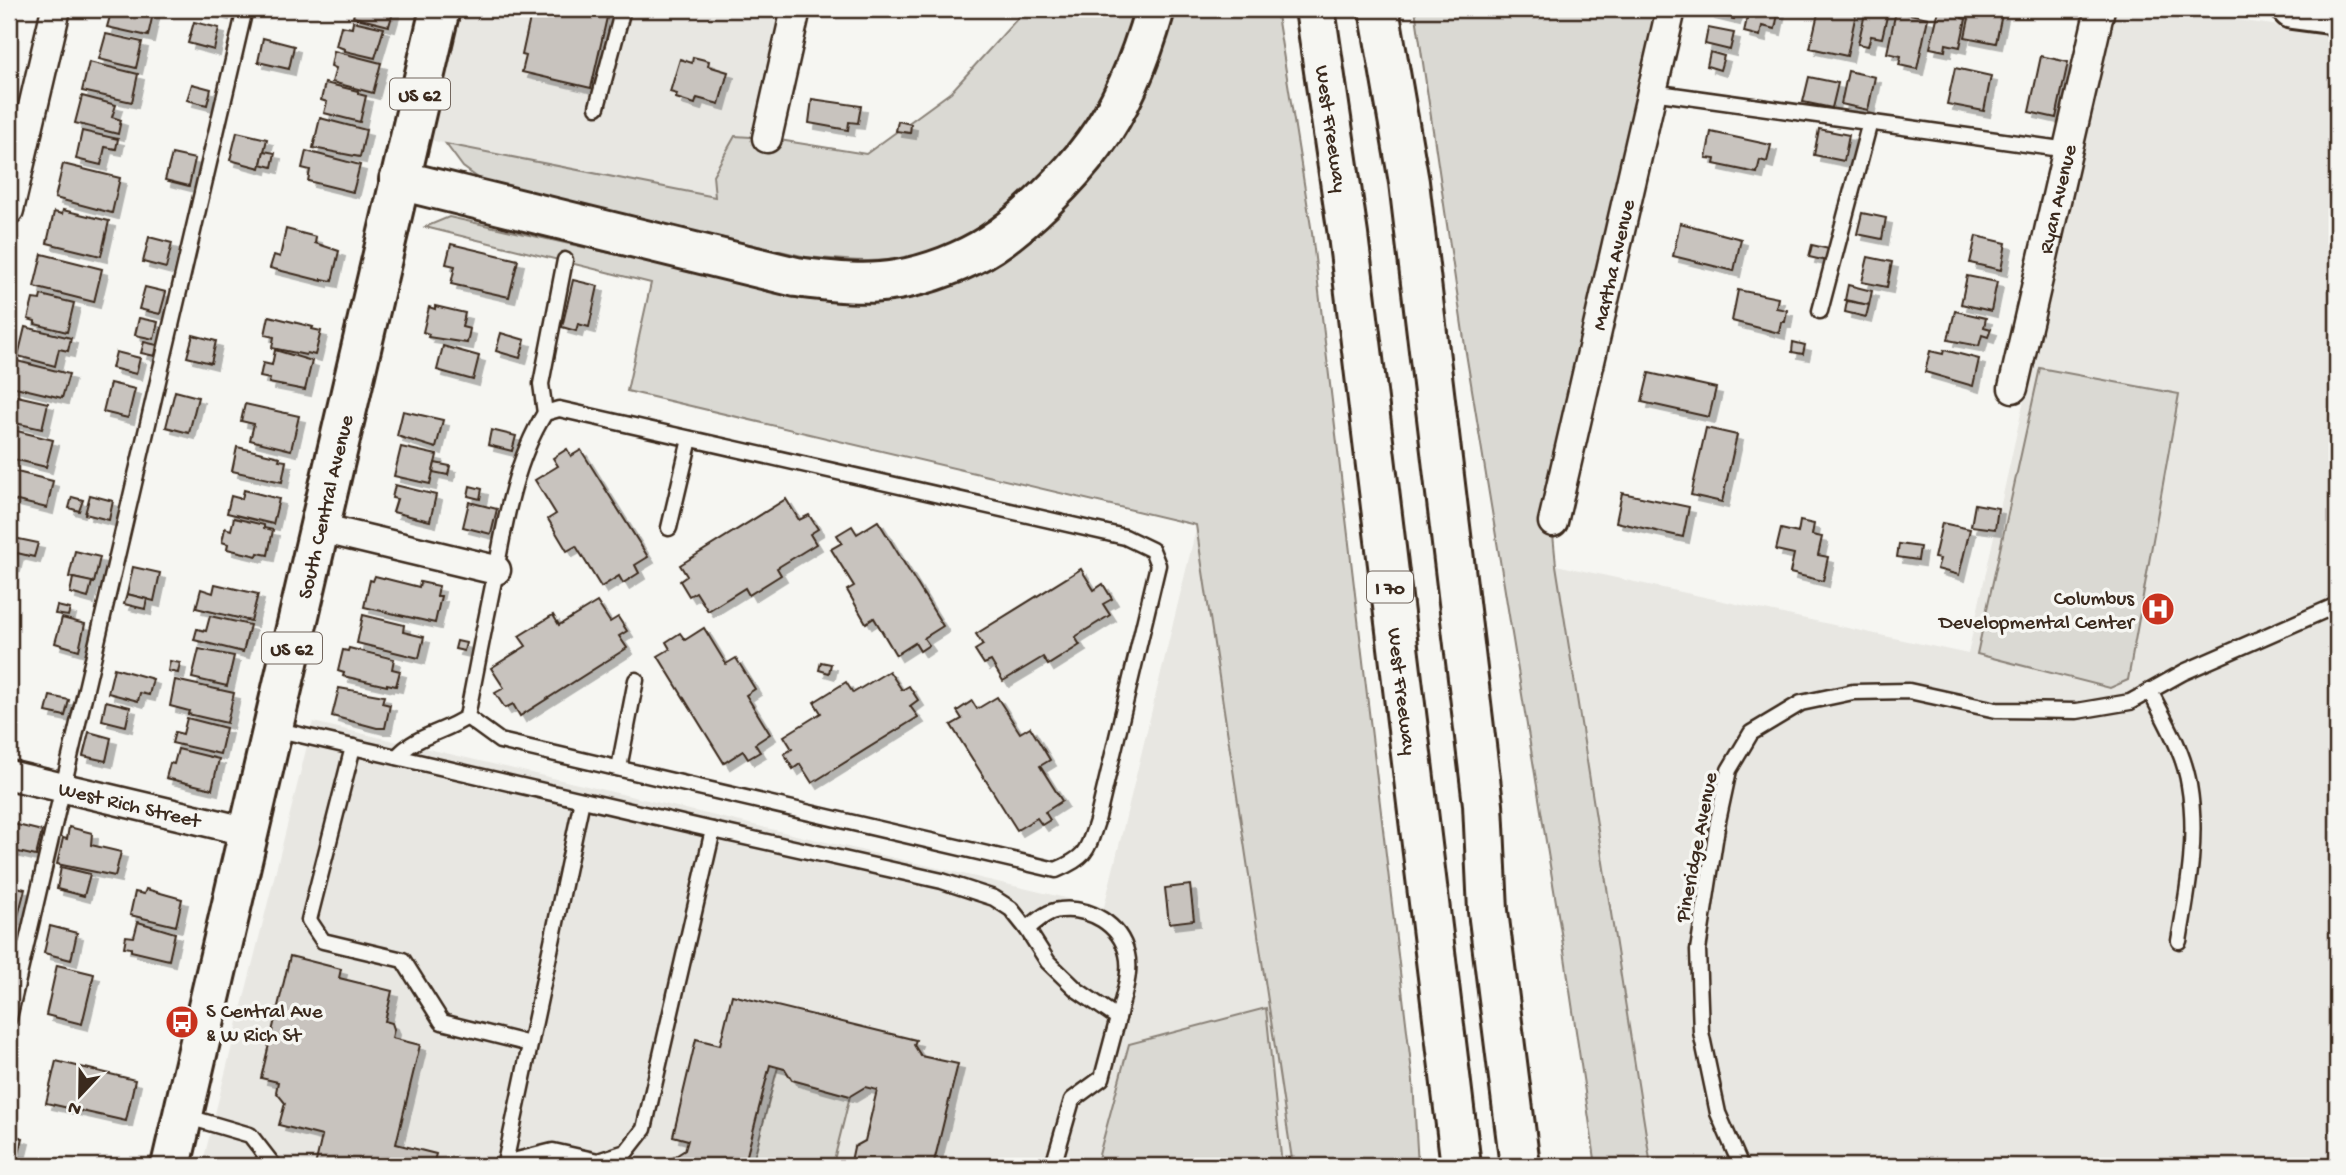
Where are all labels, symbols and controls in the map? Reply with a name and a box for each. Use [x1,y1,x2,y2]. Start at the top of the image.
street label: West Freeway [1307,64,1351,194]
road number: US 62 [390,78,450,110]
street label: Ryan Avenue [2035,142,2085,257]
street label: Martha Avenue [1588,197,1643,333]
street label: South Central Avenue [294,412,361,602]
road number: I 70 [1367,572,1413,602]
place label: Columbus Developmental Center [1937,588,2136,637]
hospital icon: Columbus Developmental Center [2139,590,2177,628]
street label: West Freeway [1380,627,1420,757]
road number: US 62 [262,632,322,664]
street label: Pineridge Avenue [1671,769,1725,926]
street label: West Rich Street [55,778,205,836]
place label: S Central Ave & W Rich St [206,1001,324,1050]
bus stop icon: S Central Ave & W Rich St [163,1003,201,1041]
north arrow [46,1060,116,1130]
text: N [65,1095,85,1121]

